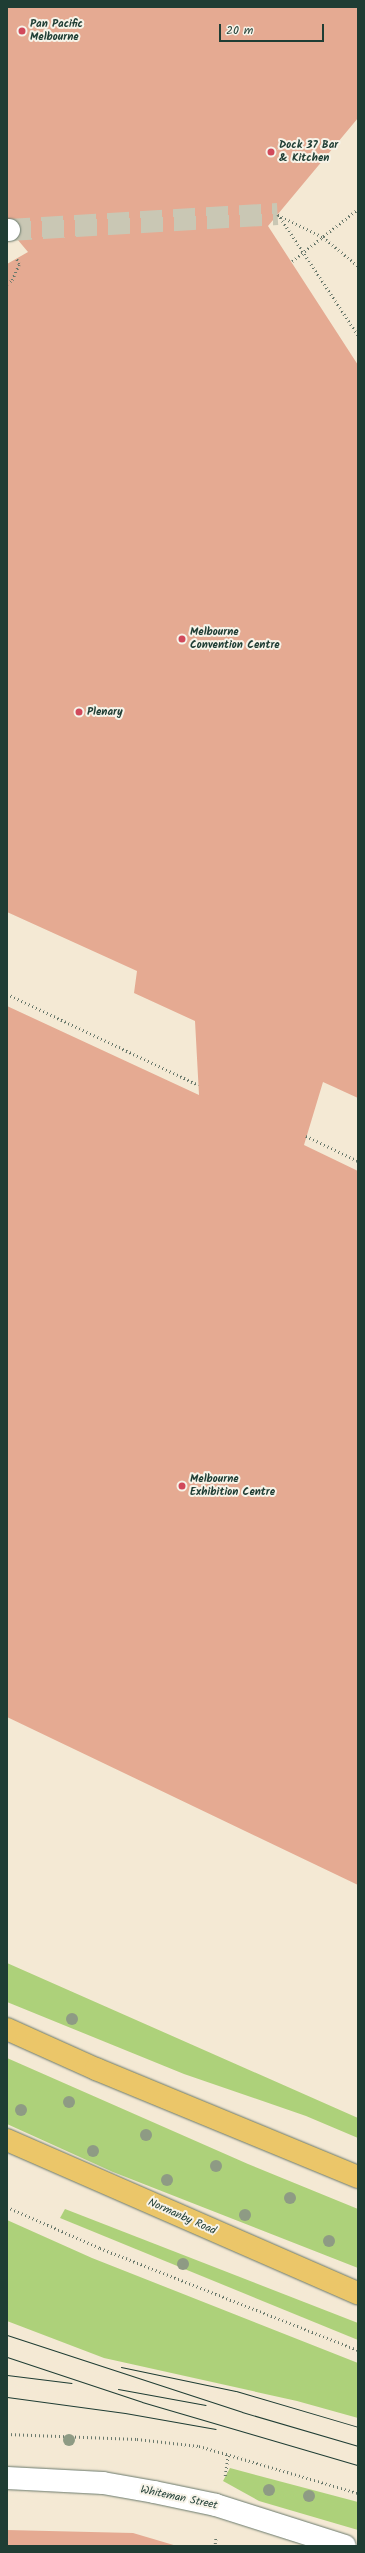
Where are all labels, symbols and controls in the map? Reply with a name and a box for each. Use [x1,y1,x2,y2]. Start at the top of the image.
scale bar [221,16,326,42]
place label: Pan Pacific Melbourne [30,18,83,44]
text: 20 m [226,21,253,40]
marker: Pan Pacific Melbourne [17,26,27,36]
place label: Dock 37 Bar & Kitchen [279,139,338,165]
marker: Dock 37 Bar & Kitchen [266,147,276,157]
place label: Melbourne Convention Centre [190,626,280,652]
marker: Melbourne Convention Centre [177,634,187,644]
place label: Plenary [87,705,123,719]
marker: Plenary [74,707,84,717]
place label: Melbourne Exhibition Centre [190,1473,275,1499]
marker: Melbourne Exhibition Centre [177,1481,187,1491]
street label: Normanby Road [146,2196,218,2238]
street label: Whiteman Street [139,2483,219,2513]

